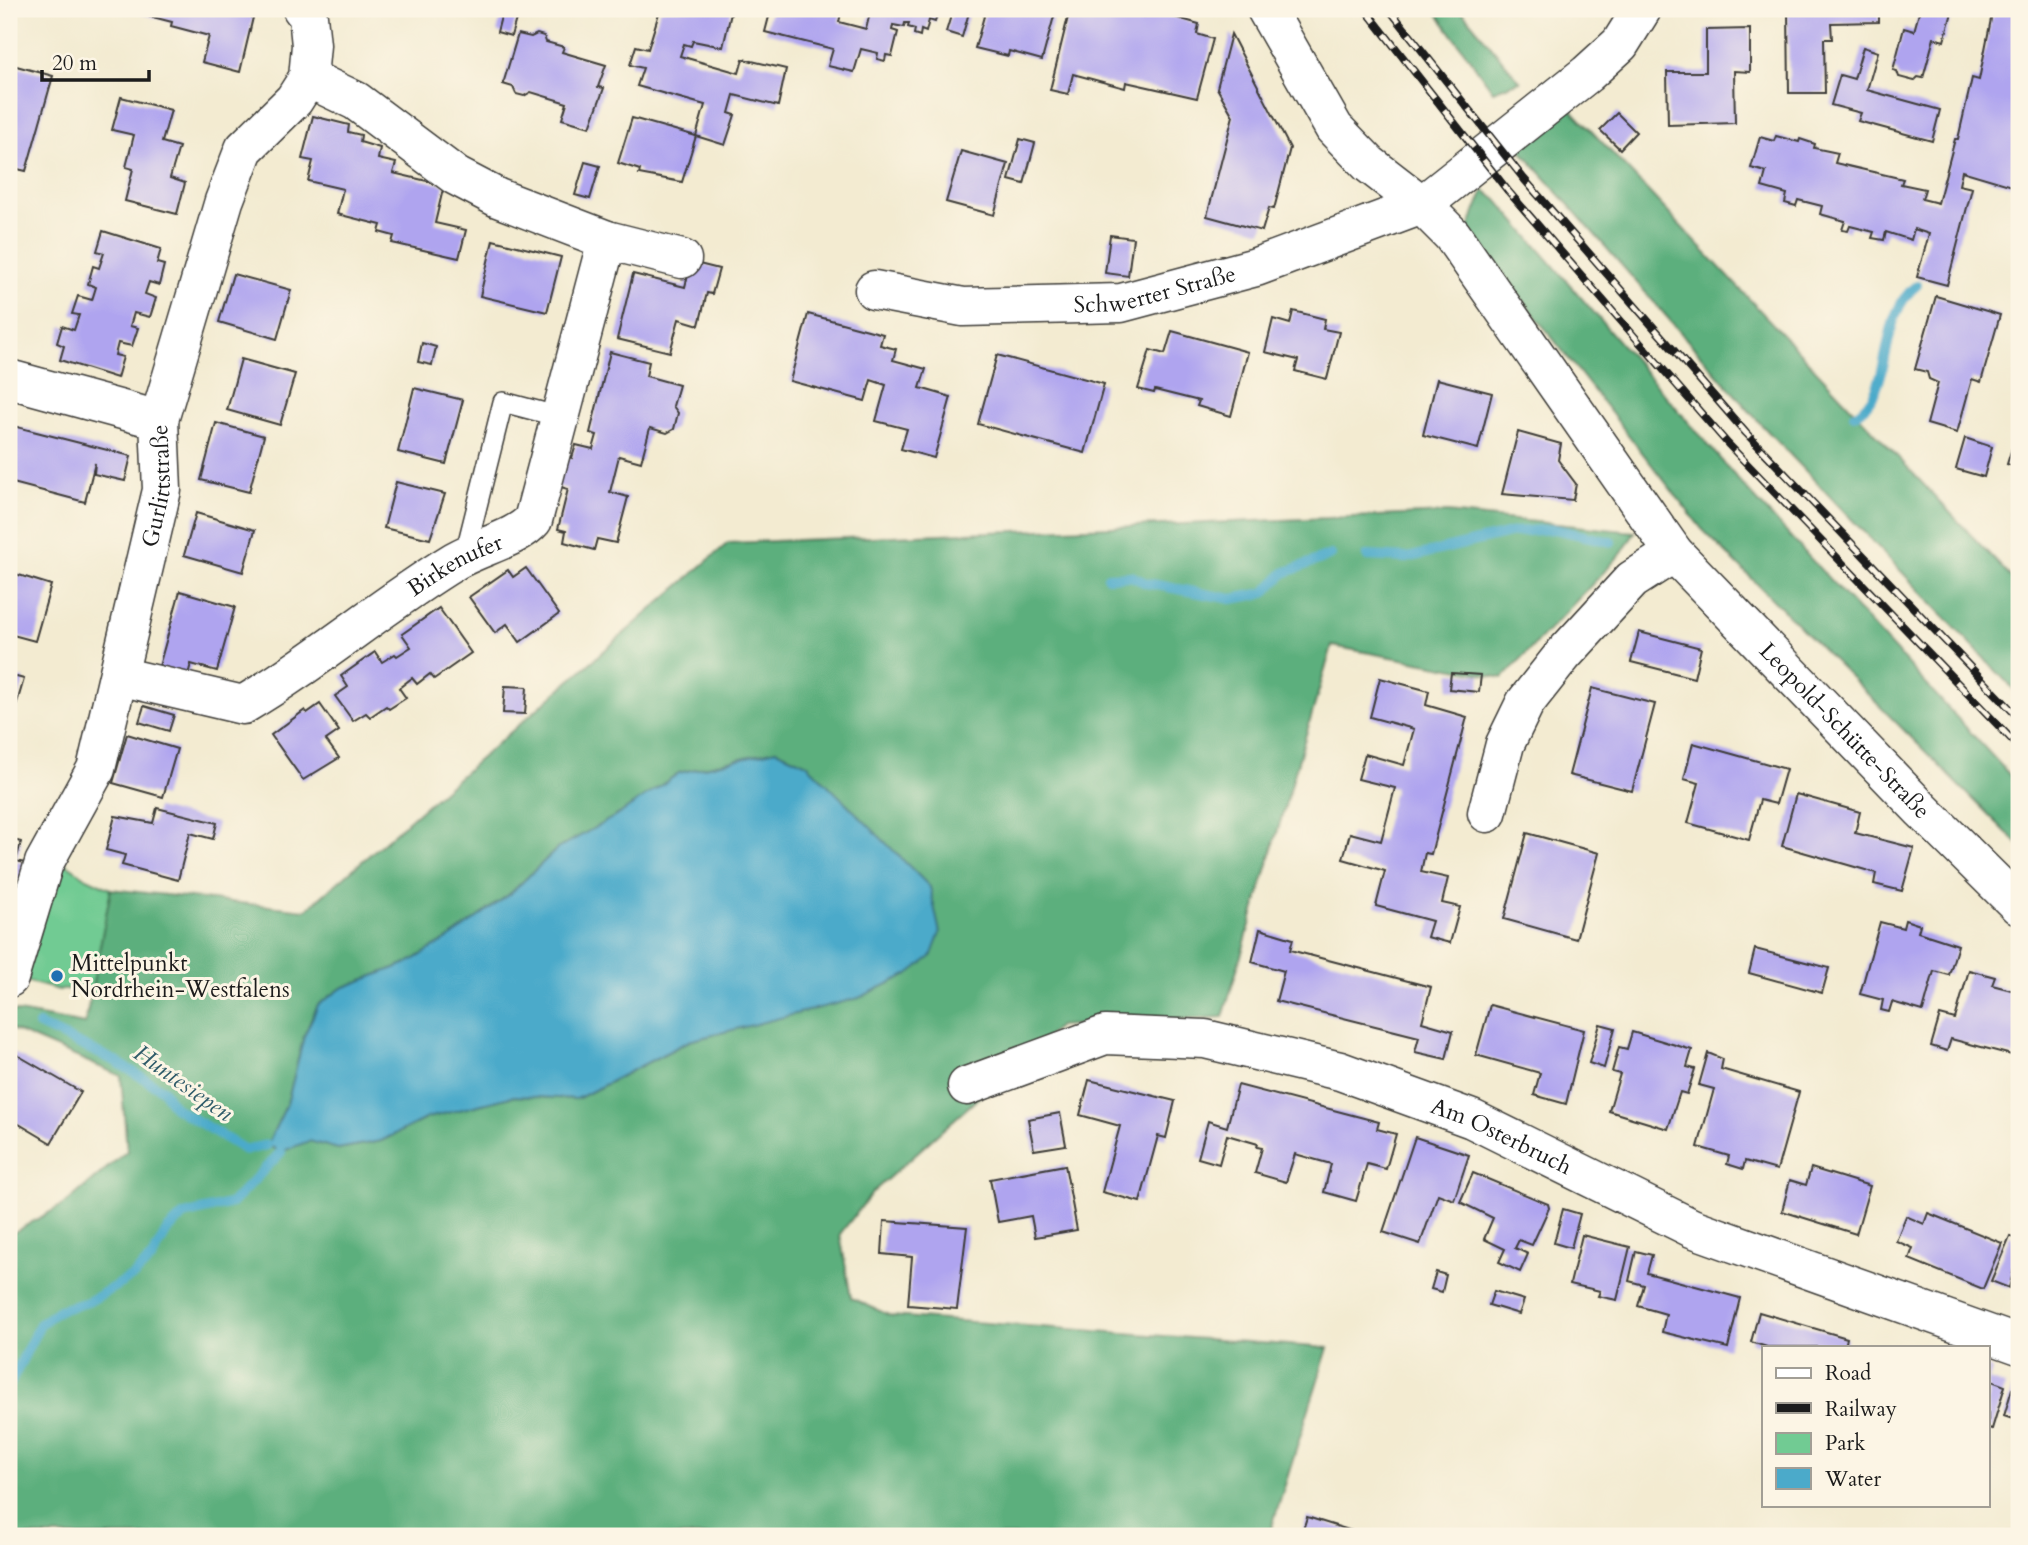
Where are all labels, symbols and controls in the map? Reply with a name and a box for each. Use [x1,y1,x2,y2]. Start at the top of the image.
scale bar [42,38,149,82]
text: 20 m [52,49,97,78]
street label: Schwerter Straße [1073,258,1239,320]
street label: Gurlittstraße [134,424,177,550]
street label: Birkenufer [401,526,508,603]
street label: Leopold-Schütte-Straße [1753,636,1937,825]
place label: Mittelpunkt Nordrhein-Westfalens [71,948,290,1005]
marker: Mittelpunkt Nordrhein-Westfalens [49,968,65,984]
water label: Huntesiepen [127,1037,240,1129]
street label: Am Osterbruch [1427,1090,1578,1182]
legend [1762,1346,1990,1506]
text: Road [1825,1359,1871,1388]
text: Railway [1825,1395,1897,1424]
text: Park [1825,1429,1866,1458]
text: Water [1824,1465,1881,1494]

